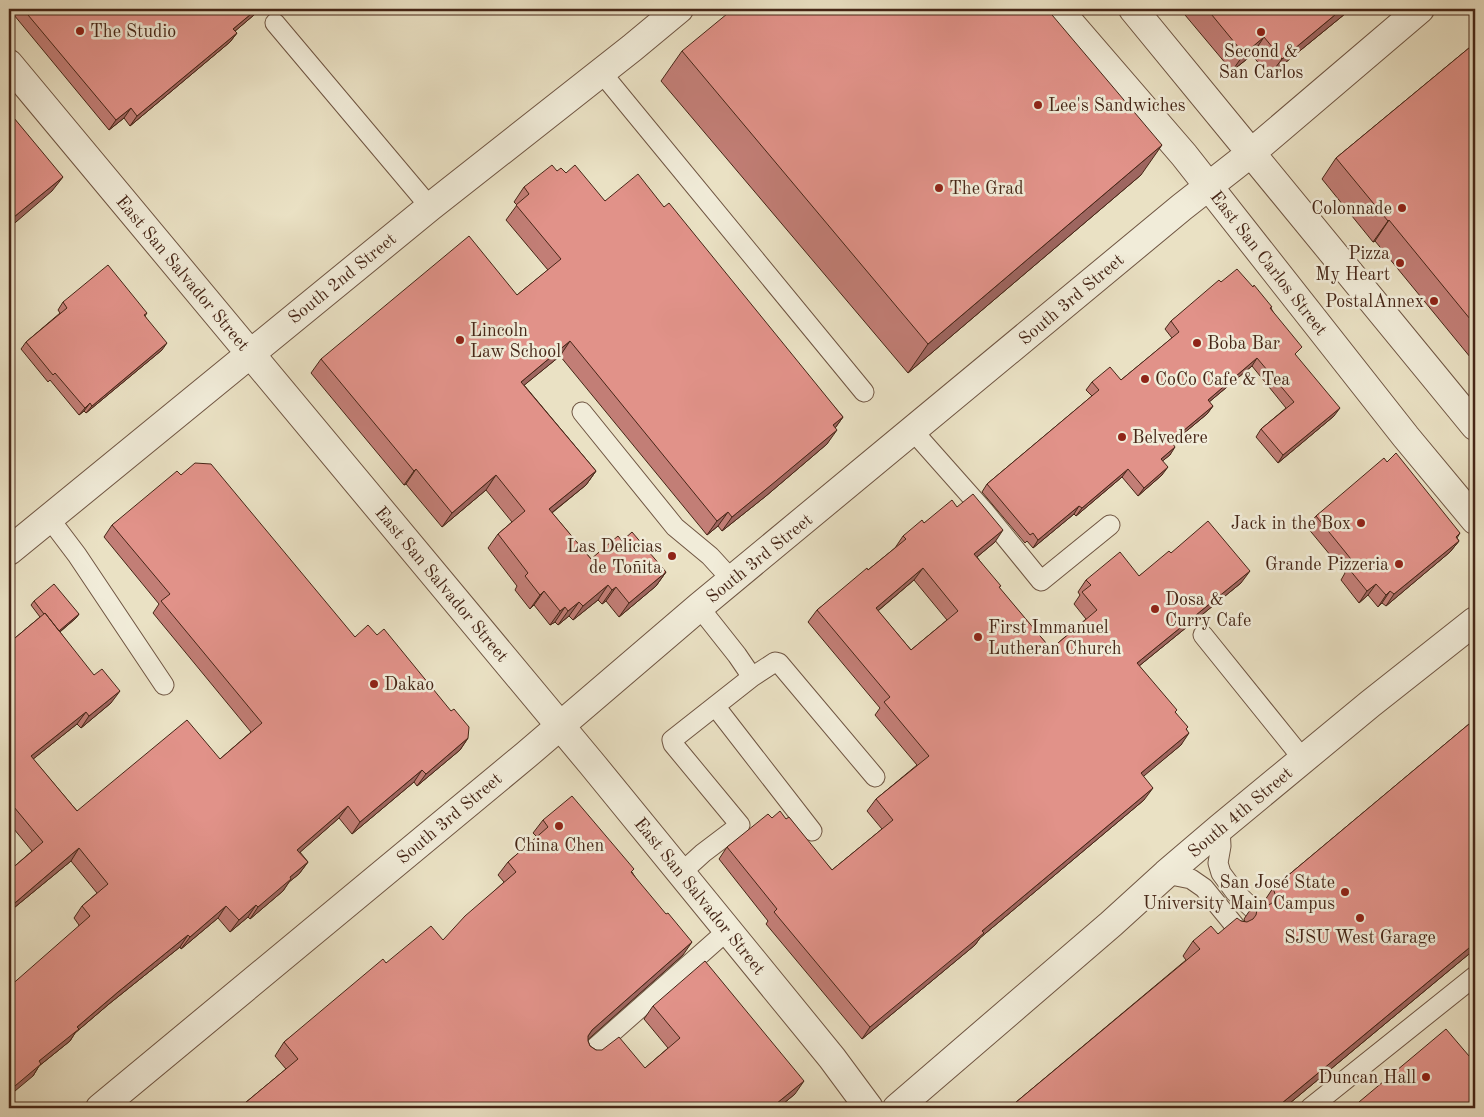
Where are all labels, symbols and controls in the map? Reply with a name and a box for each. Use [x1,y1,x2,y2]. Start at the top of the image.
place label: The Studio [90,23,176,41]
marker: The Studio [74,25,86,37]
marker: Second & San Carlos [1255,26,1267,38]
place label: Second & San Carlos [1219,43,1304,82]
place label: Lee's Sandwiches [1048,97,1186,115]
marker: Lee's Sandwiches [1032,99,1044,111]
place label: The Grad [949,180,1024,198]
marker: The Grad [933,182,945,194]
street label: East San Carlos Street [1206,188,1330,339]
street label: East San Salvador Street [112,193,252,355]
place label: Colonnade [1311,200,1392,218]
marker: Colonnade [1396,202,1408,214]
street label: South 2nd Street [285,230,400,328]
place label: Pizza My Heart [1315,245,1390,284]
street label: South 3rd Street [1016,251,1128,349]
marker: Pizza My Heart [1394,257,1406,269]
place label: PostalAnnex [1325,293,1424,311]
marker: PostalAnnex [1428,295,1440,307]
place label: Lincoln Law School [470,322,561,361]
marker: Lincoln Law School [454,334,466,346]
place label: Boba Bar [1207,335,1281,353]
marker: Boba Bar [1191,337,1203,349]
place label: CoCo Cafe & Tea [1155,371,1290,389]
marker: CoCo Cafe & Tea [1139,373,1151,385]
place label: Belvedere [1132,429,1208,447]
marker: Belvedere [1116,431,1128,443]
street label: East San Salvador Street [371,504,511,666]
street label: South 3rd Street [703,511,816,607]
place label: Jack in the Box [1231,515,1351,533]
marker: Jack in the Box [1355,517,1367,529]
place label: Las Delicias de Toñita [567,538,662,577]
marker: Las Delicias de Toñita [666,550,678,562]
place label: Grande Pizzeria [1265,556,1389,574]
marker: Grande Pizzeria [1393,558,1405,570]
place label: Dosa & Curry Cafe [1165,591,1251,630]
marker: Dosa & Curry Cafe [1149,603,1161,615]
place label: First Immanuel Lutheran Church [988,619,1122,658]
marker: First Immanuel Lutheran Church [972,631,984,643]
place label: Dakao [384,676,434,694]
marker: Dakao [368,678,380,690]
street label: South 4th Street [1185,764,1296,861]
street label: South 3rd Street [394,770,506,868]
street label: East San Salvador Street [630,815,768,979]
marker: China Chen [553,820,565,832]
place label: China Chen [514,837,604,855]
place label: San José State University Main Campus [1143,874,1335,913]
marker: San José State University Main Campus [1339,886,1351,898]
marker: SJSU West Garage [1354,912,1366,924]
place label: SJSU West Garage [1284,929,1436,947]
place label: Duncan Hall [1318,1069,1416,1087]
marker: Duncan Hall [1420,1071,1432,1083]

